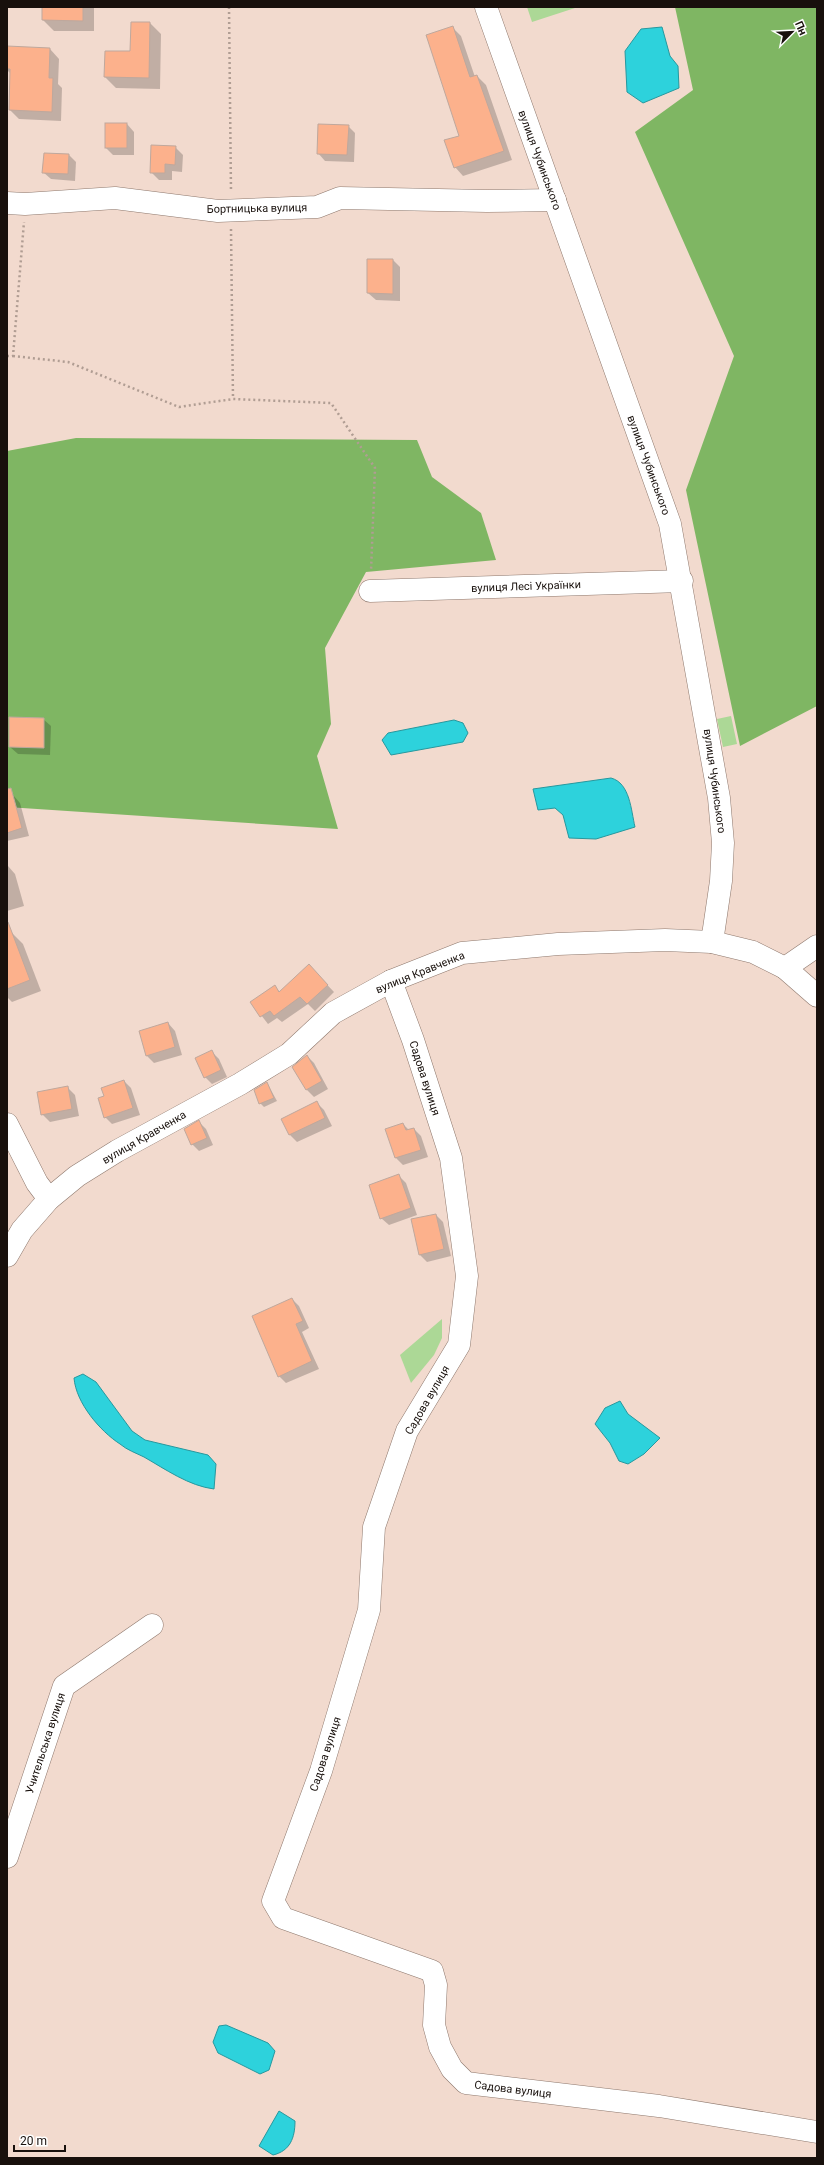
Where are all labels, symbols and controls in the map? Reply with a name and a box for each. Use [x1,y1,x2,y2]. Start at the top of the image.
north arrow [772,12,812,52]
text: Пн [792,19,809,37]
street label: вулиця Чубинського [515,108,564,212]
street label: Бортницька вулиця [207,201,307,216]
street label: вулиця Чубинського [624,413,673,517]
street label: вулиця Лесі Українки [471,578,581,595]
street label: вулиця Чубинського [701,728,728,834]
street label: вулиця Кравченка [374,949,467,996]
street label: Садова вулиця [406,1039,443,1117]
street label: вулиця Кравченка [100,1108,189,1167]
street label: Садова вулиця [402,1363,452,1437]
street label: Учительська вулиця [23,1691,68,1795]
street label: Садова вулиця [307,1715,344,1793]
street label: Садова вулиця [474,2078,552,2101]
scale bar [14,2127,65,2153]
text: 20 m [20,2134,47,2148]

